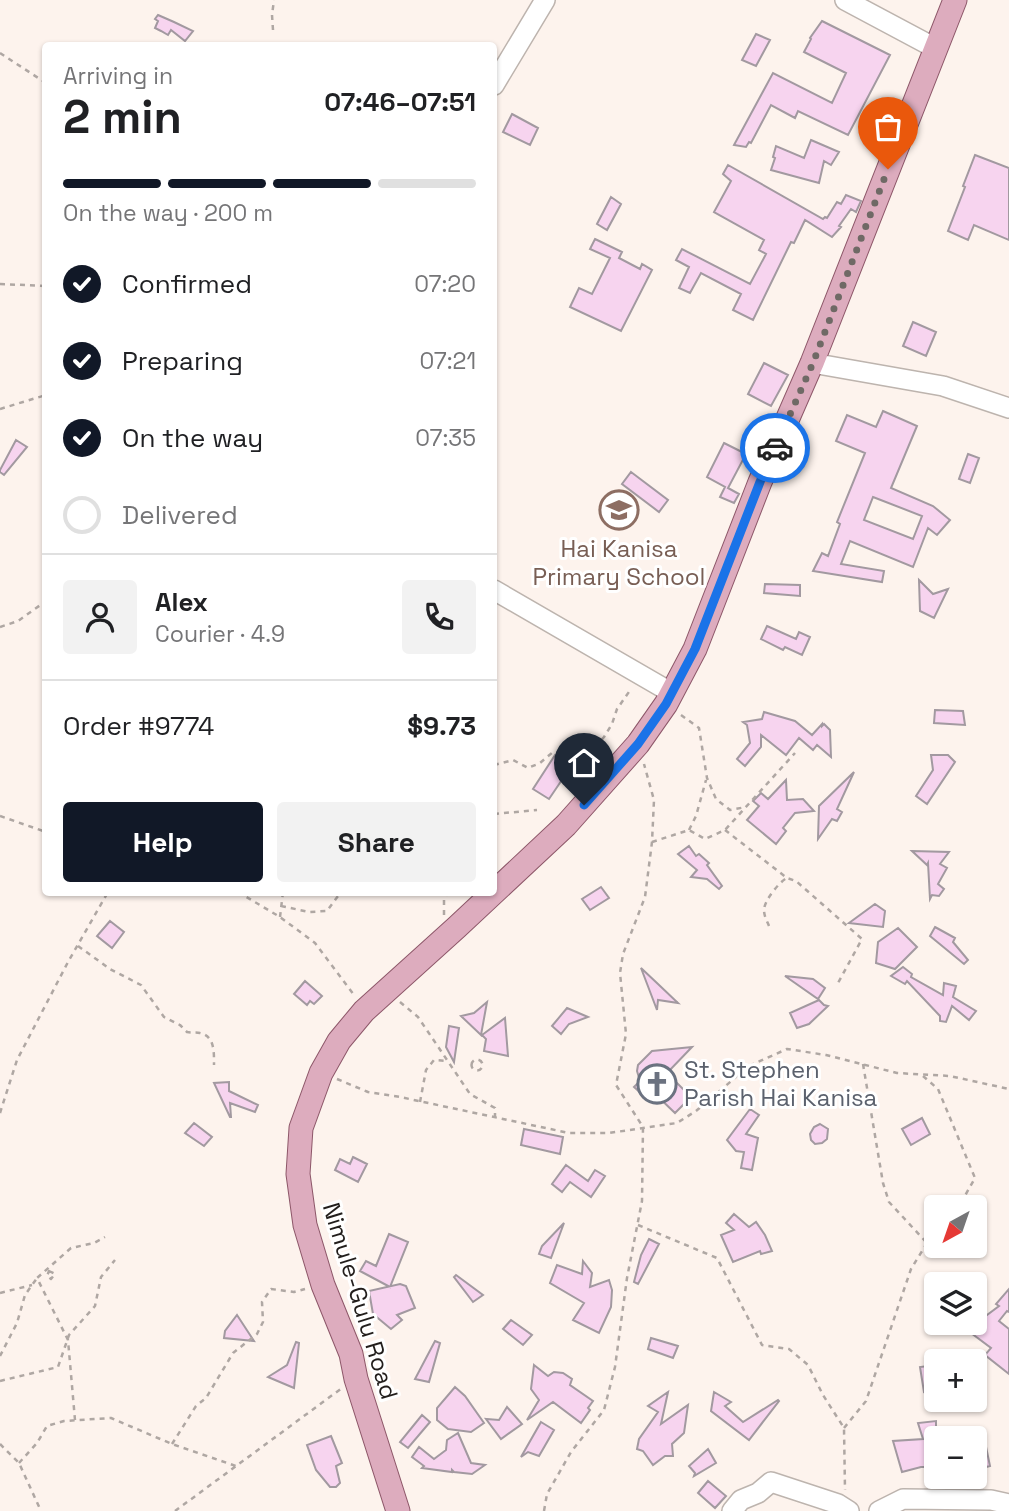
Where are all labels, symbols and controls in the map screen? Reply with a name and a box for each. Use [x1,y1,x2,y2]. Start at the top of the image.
text: Arriving in [63,61,173,91]
text: 07:46–07:51 [324,85,476,119]
text: 2 min [63,88,182,146]
pin [858,97,918,169]
icon: bag [869,108,907,146]
text: On the way · 200 m [63,198,273,228]
icon: check [63,265,101,303]
text: Confirmed [122,267,252,301]
text: 07:20 [414,269,476,299]
icon: check [63,342,101,380]
text: Preparing [122,344,243,378]
text: 07:21 [419,346,476,376]
courier [740,413,810,483]
icon: check [63,419,101,457]
text: On the way [122,421,263,455]
text: 07:35 [415,423,476,453]
icon: car [756,429,794,467]
school or university icon: Hai Kanisa Primary School [598,489,640,531]
text: Delivered [122,498,238,532]
place label: Hai Kanisa Primary School [533,533,706,592]
button: person [63,580,137,654]
button: phone [402,580,476,654]
text: Alex [155,585,208,619]
text: Courier · 4.9 [155,619,285,649]
text: Order #9774 [63,709,214,743]
text: $9.73 [407,709,476,743]
pin [554,733,614,805]
icon: home [565,744,603,782]
button: Help [63,802,263,882]
button: Share [277,802,476,882]
place label: St. Stephen Parish Hai Kanisa [684,1054,878,1113]
church icon: St. Stephen Parish Hai Kanisa [636,1063,678,1105]
north arrow [924,1195,987,1258]
map controls [924,1195,987,1489]
street label: Nimule-Gulu Road [316,1199,405,1403]
button: layers [924,1272,987,1335]
button: + [924,1349,987,1412]
button: − [924,1426,987,1489]

